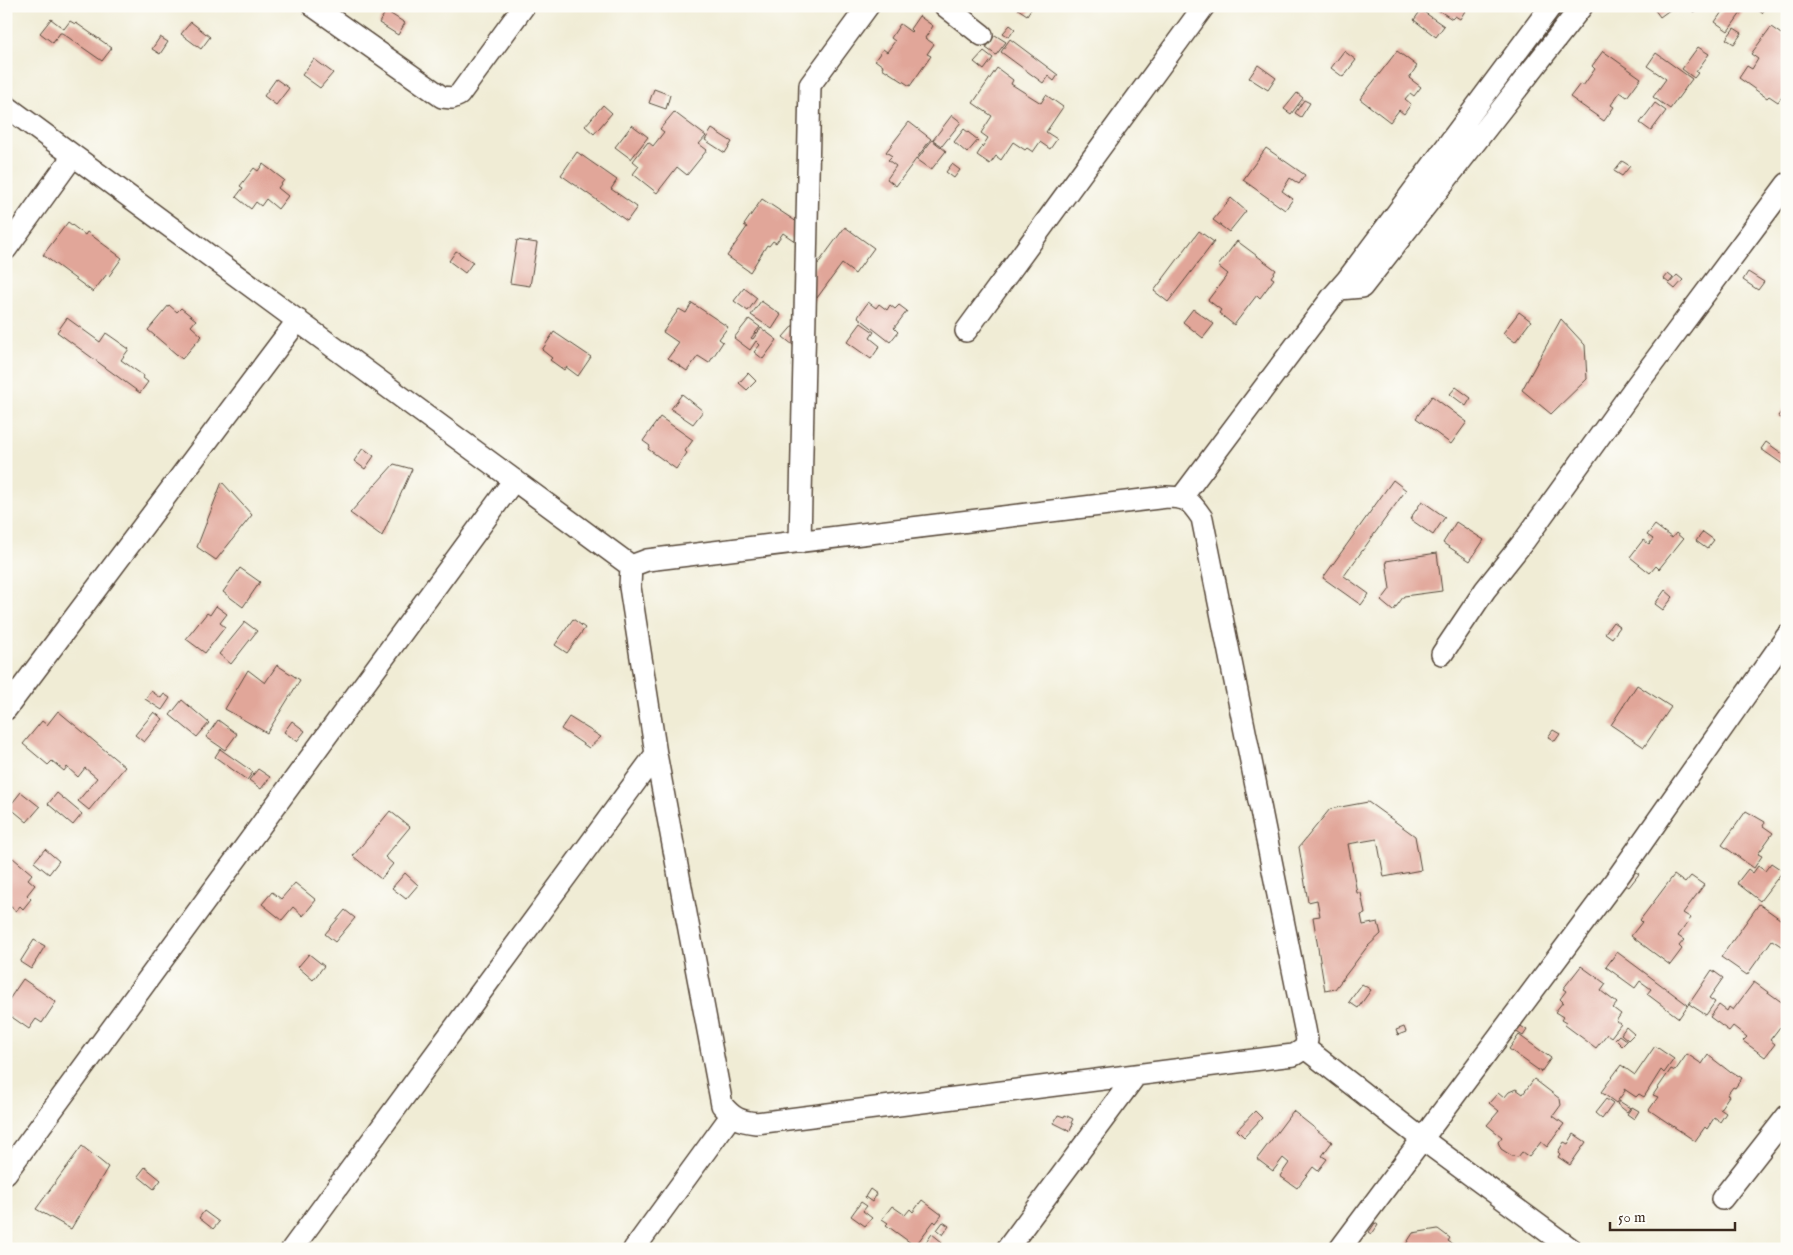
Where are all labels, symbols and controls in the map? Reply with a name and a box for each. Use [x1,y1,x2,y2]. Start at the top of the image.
scale bar [1610,1200,1736,1232]
text: 50 m [1618,1208,1646,1227]

